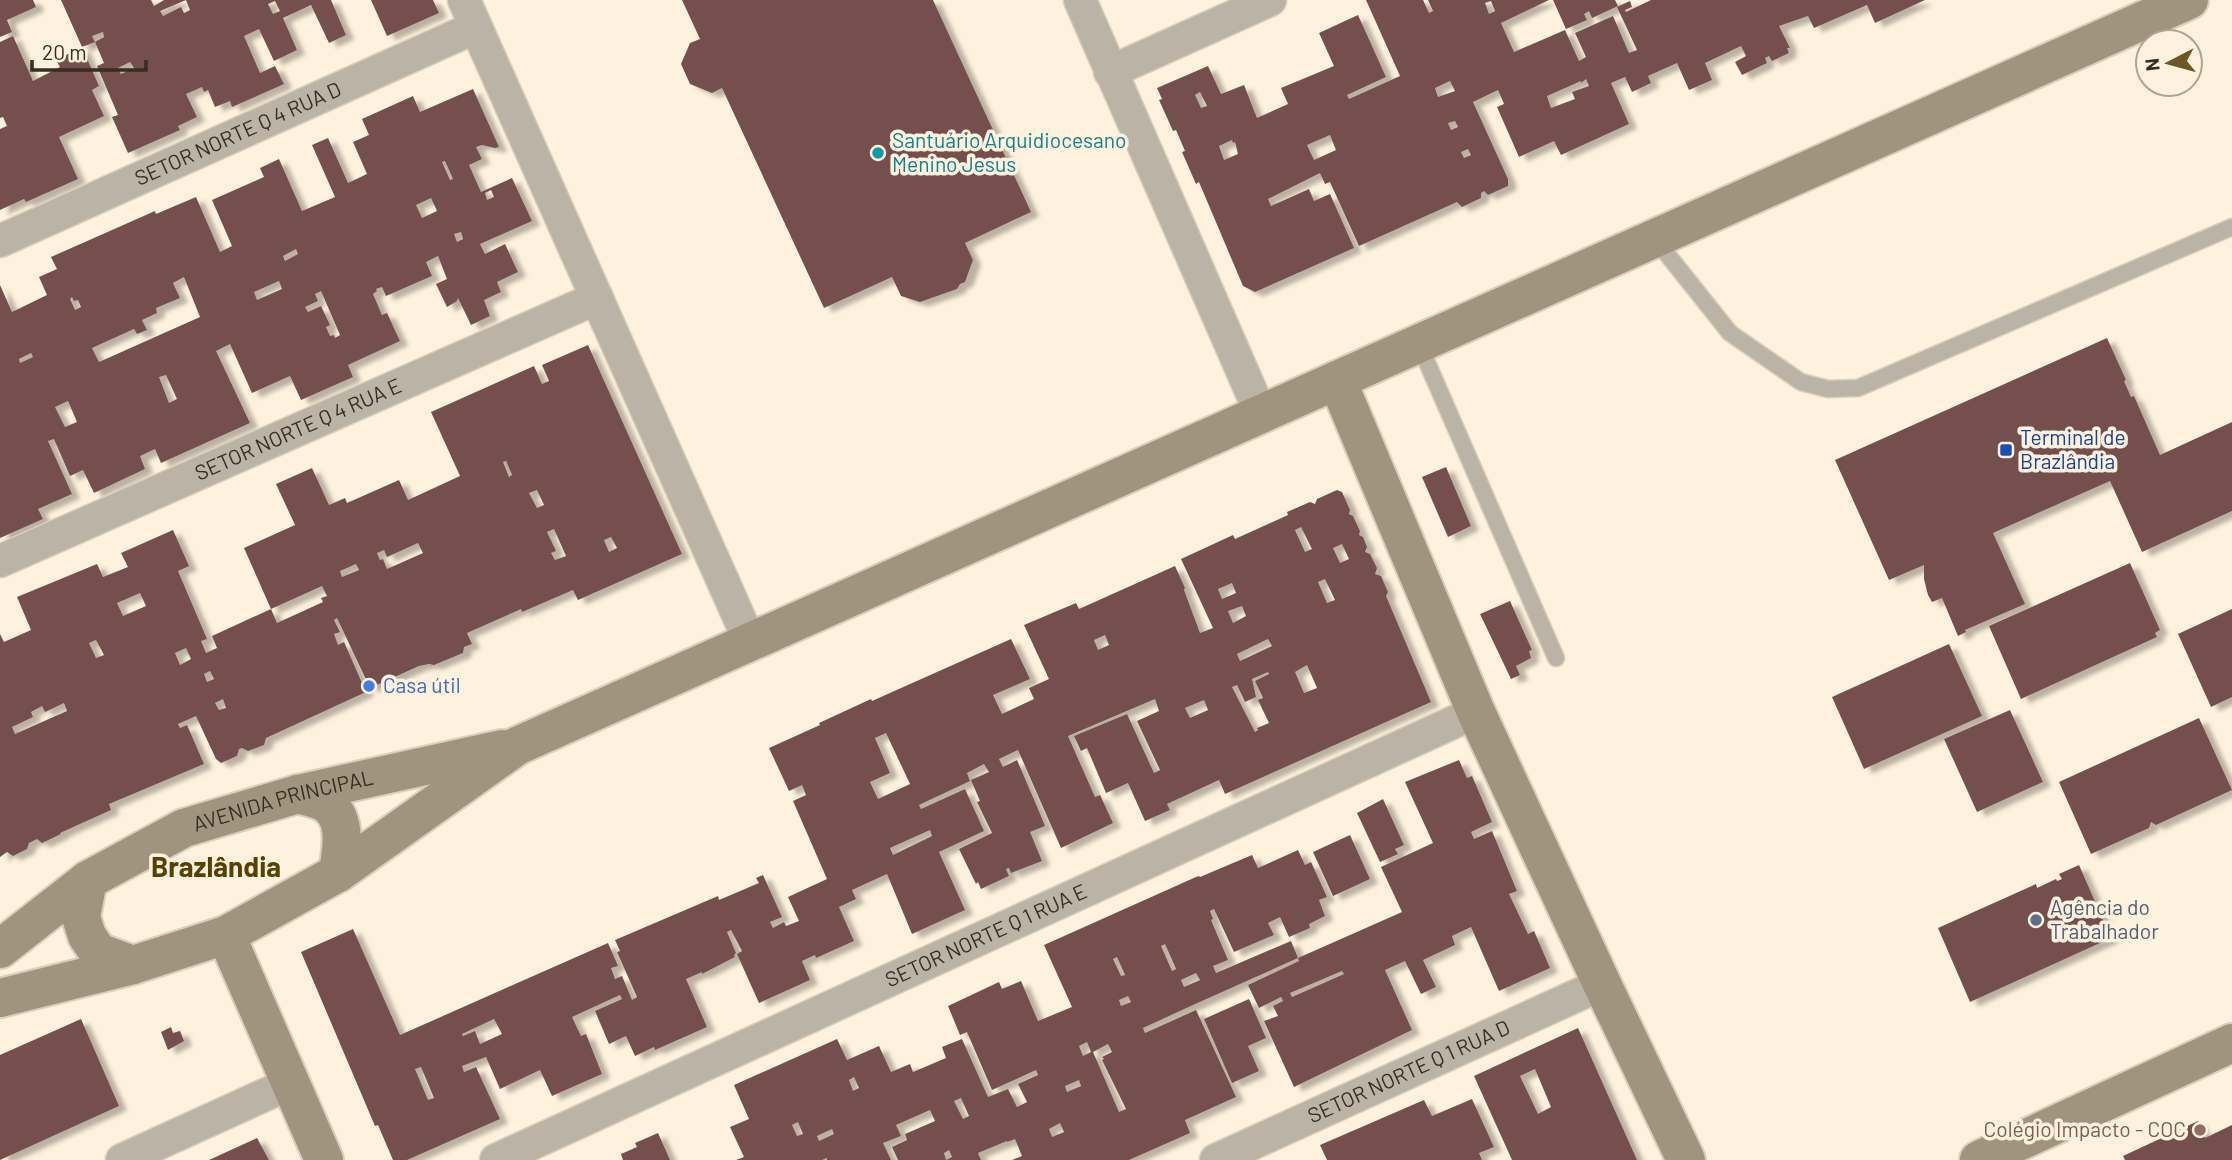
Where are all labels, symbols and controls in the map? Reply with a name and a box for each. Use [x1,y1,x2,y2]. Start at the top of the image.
scale bar [32,28,145,72]
north arrow [2134,28,2204,98]
text: 20 m [42,39,87,64]
text: N [2139,57,2164,72]
street label: SETOR NORTE Q 4 RUA D [130,75,344,190]
place label: Santuário Arquidiocesano Menino Jesus [892,127,1126,176]
marker: Santuário Arquidiocesano Menino Jesus [870,145,886,161]
street label: SETOR NORTE Q 4 RUA E [191,372,405,485]
place label: Terminal de Brazlândia [2020,424,2126,473]
marker: Terminal de Brazlândia [1998,442,2014,458]
place label: Casa útil [383,672,461,697]
marker: Casa útil [361,678,377,694]
street label: AVENIDA PRINCIPAL [190,764,375,836]
district label: Brazlândia [151,849,281,883]
street label: SETOR NORTE Q 1 RUA E [881,878,1090,991]
place label: Agência do Trabalhador [2050,894,2159,943]
marker: Agência do Trabalhador [2028,912,2044,928]
street label: SETOR NORTE Q 1 RUA D [1303,1014,1513,1128]
place label: Colégio Impacto - COC [1984,1116,2186,1141]
marker: Colégio Impacto - COC [2192,1122,2208,1138]

